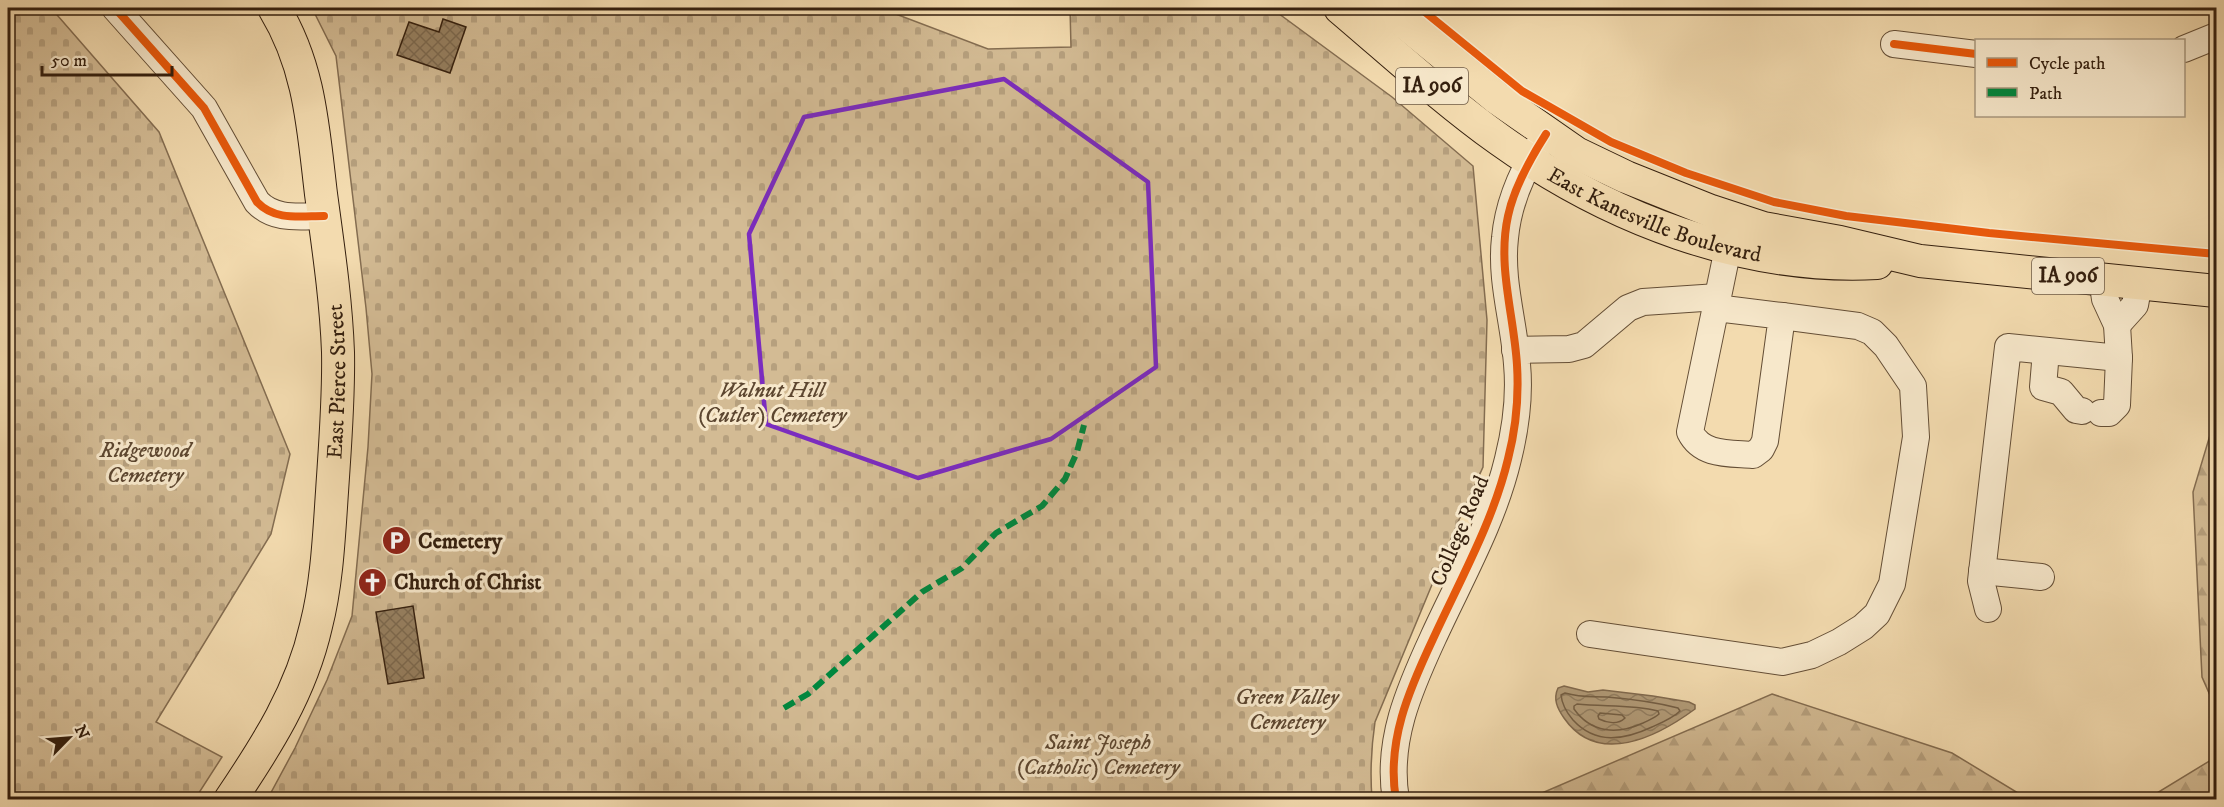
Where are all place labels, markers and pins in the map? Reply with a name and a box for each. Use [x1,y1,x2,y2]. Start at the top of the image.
parking icon: Cemetery [381,525,413,557]
place label: Cemetery [418,528,503,555]
church icon: Church of Christ [357,566,389,598]
place label: Church of Christ [394,569,541,596]

